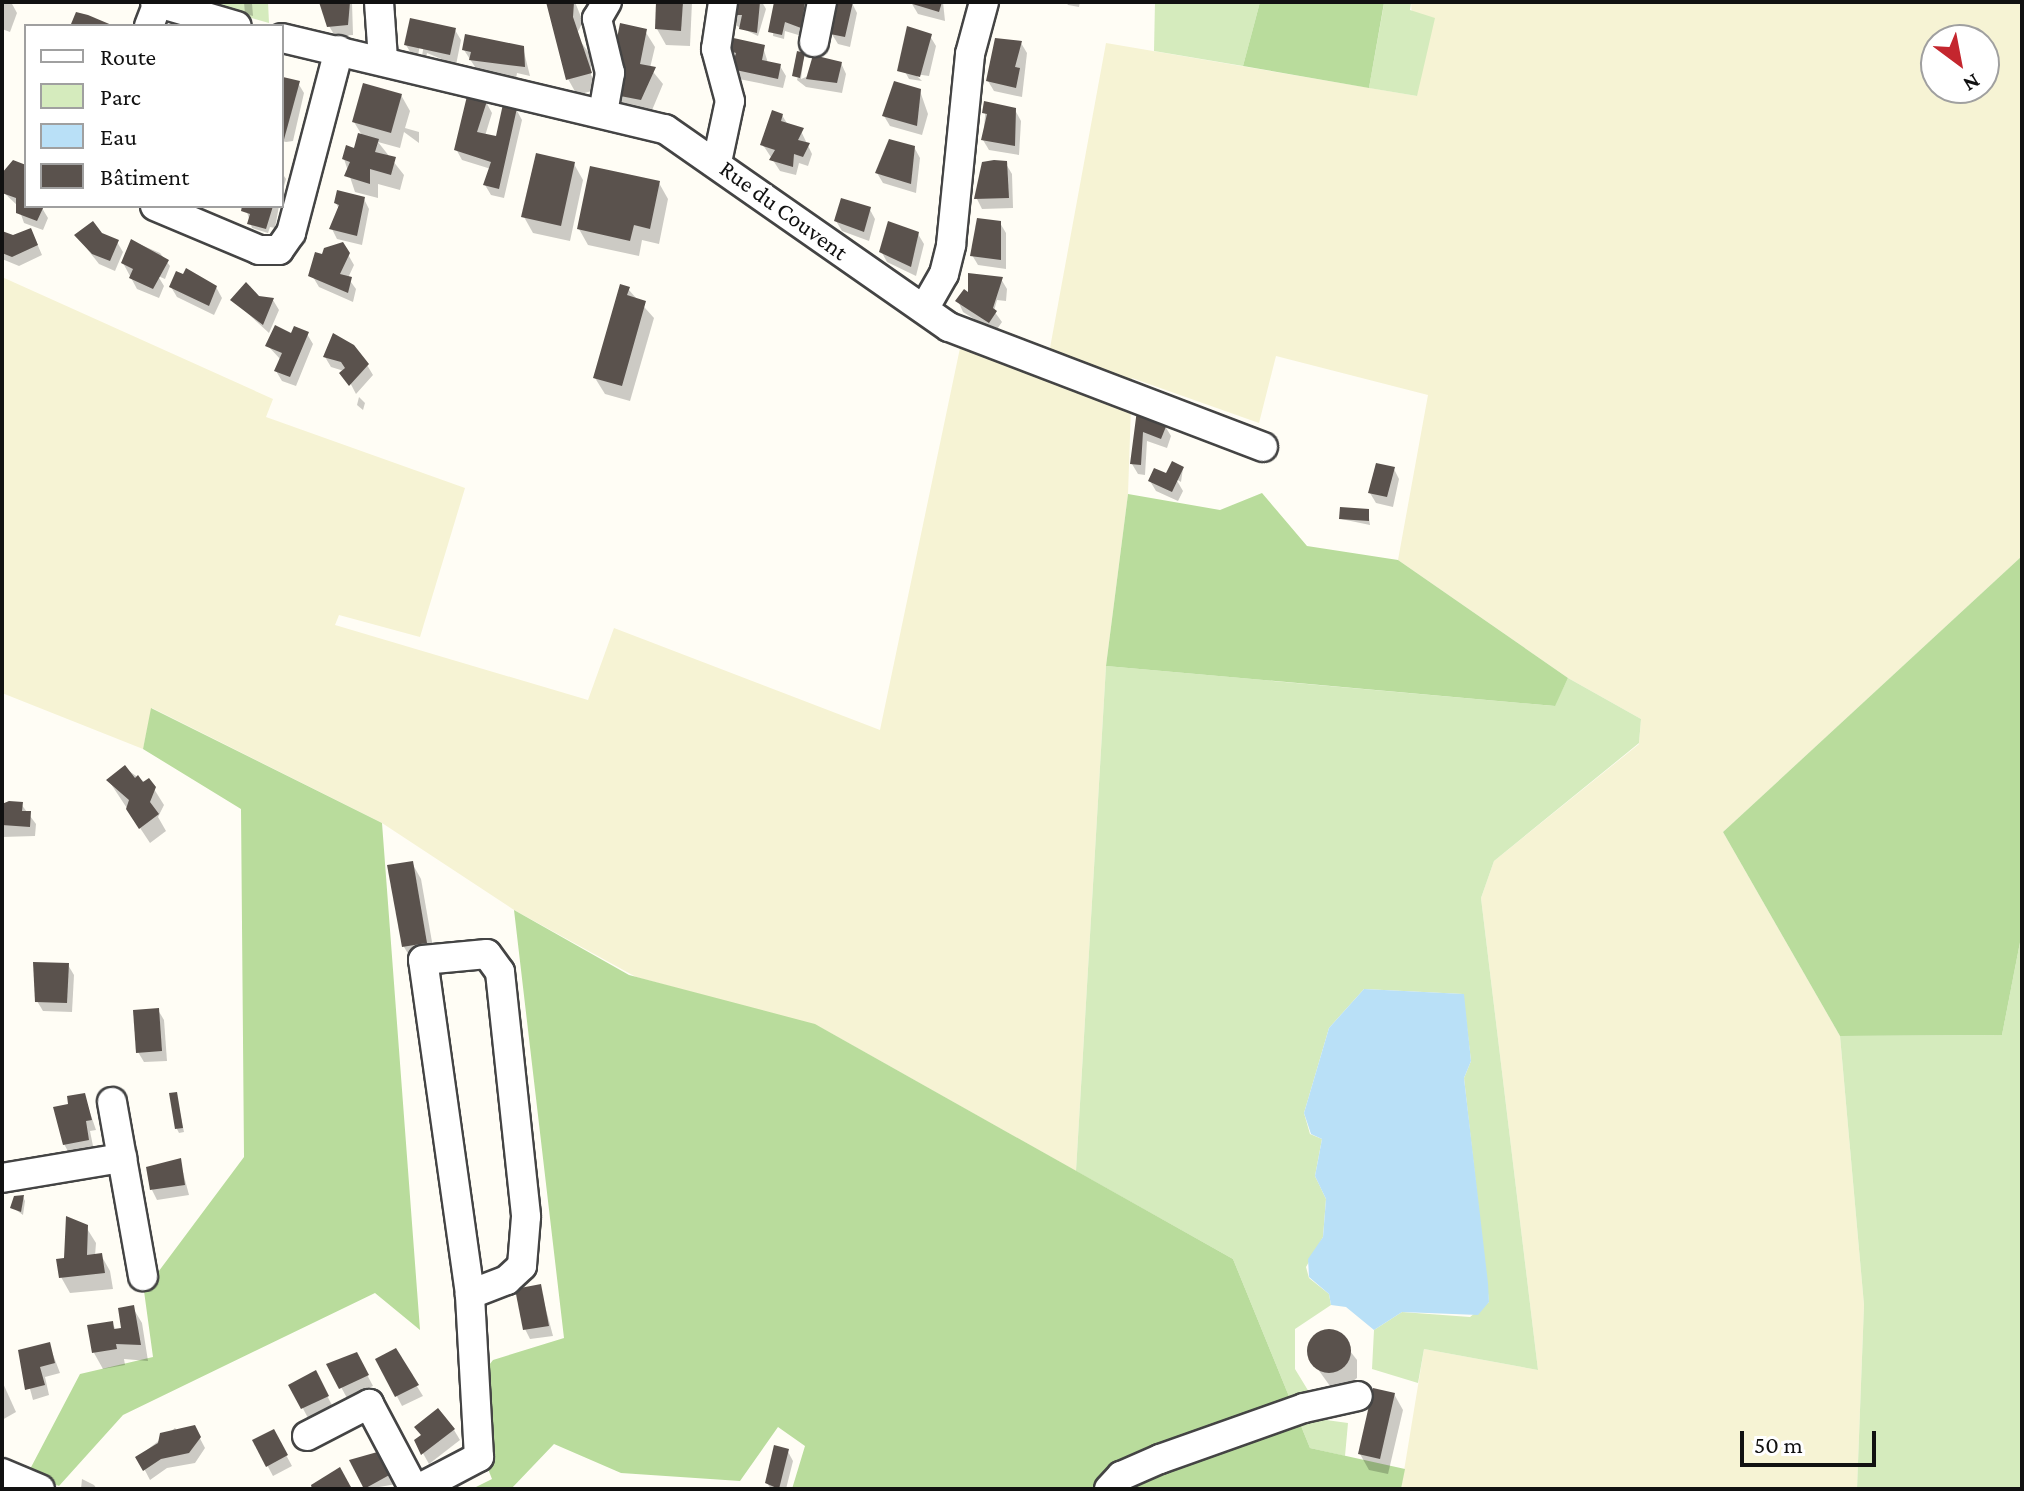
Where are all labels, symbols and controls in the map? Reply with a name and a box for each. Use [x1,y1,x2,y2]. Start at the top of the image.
legend [24,24,284,208]
north arrow [1920,24,2000,104]
text: Route [100,43,156,70]
text: N [1959,69,1985,98]
text: Parc [100,83,141,110]
text: Eau [100,123,137,150]
street label: Rue du Couvent [714,154,854,266]
text: Bâtiment [100,163,189,190]
scale bar [1744,1415,1880,1465]
text: 50 m [1754,1431,1803,1458]

